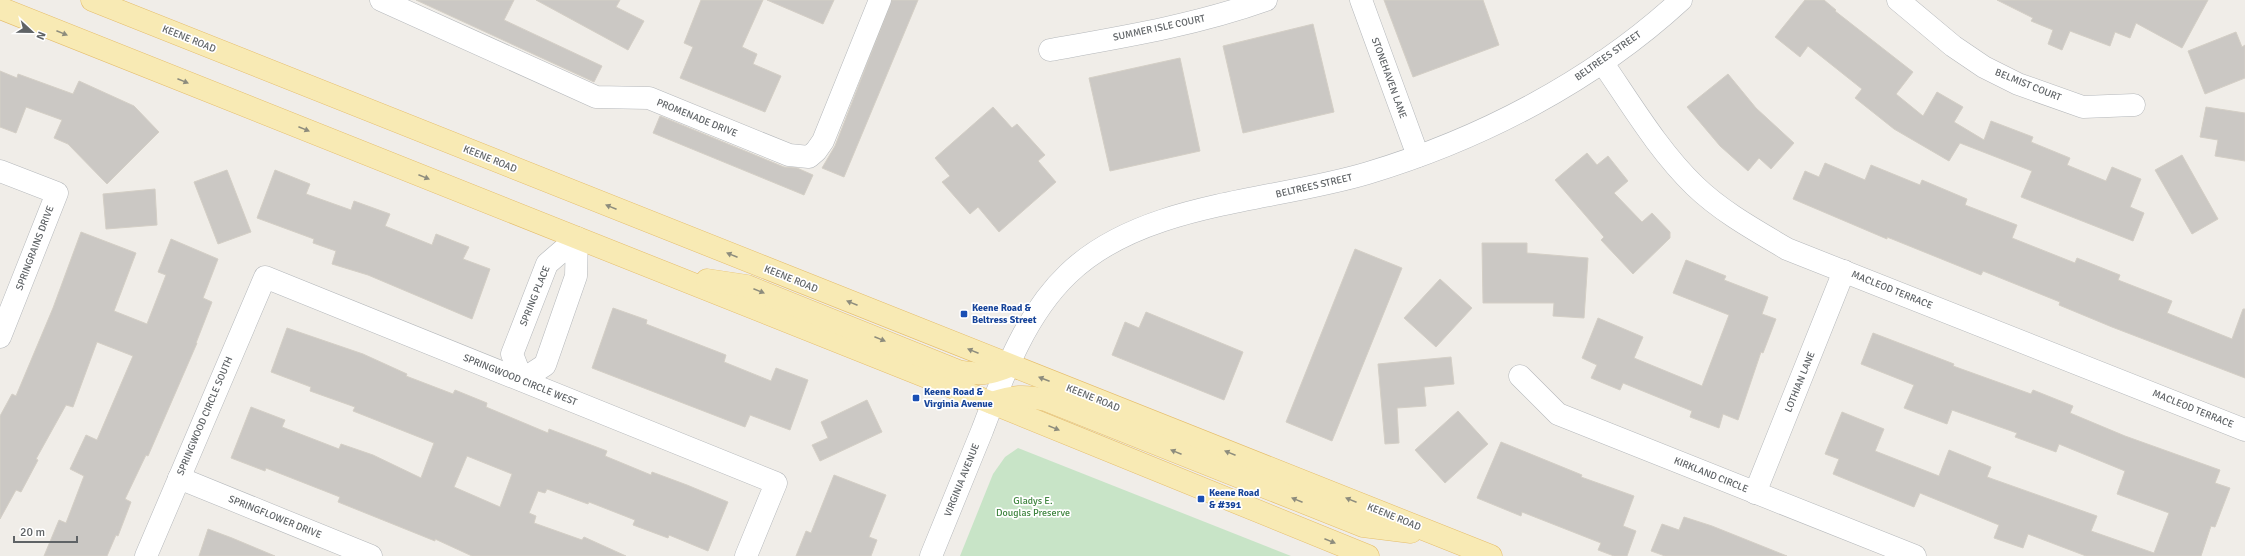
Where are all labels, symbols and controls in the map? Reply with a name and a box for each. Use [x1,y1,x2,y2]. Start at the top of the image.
north arrow [12,12,52,52]
street label: SUMMER ISLE COURT [1112,12,1206,44]
street label: KEENE ROAD [160,23,218,55]
street label: BELTREES STREET [1572,29,1644,83]
text: N [33,30,48,42]
one-way arrow [57,30,69,36]
street label: STONEHAVEN LANE [1369,36,1409,120]
street label: BELMIST COURT [1993,66,2063,104]
one-way arrow [177,78,188,84]
street label: PROMENADE DRIVE [655,96,739,140]
one-way arrow [298,126,309,132]
street label: KEENE ROAD [461,143,519,175]
street label: BELTREES STREET [1275,171,1354,201]
one-way arrow [419,175,431,181]
one-way arrow [604,203,616,209]
street label: SPRINGRAINS DRIVE [13,204,57,292]
one-way arrow [726,252,737,258]
street label: KEENE ROAD [762,263,820,295]
street label: SPRING PLACE [517,264,553,328]
street label: MACLEOD TERRACE [1850,268,1935,312]
one-way arrow [753,289,765,295]
one-way arrow [846,300,858,306]
place label: Keene Road & Beltress Street [972,302,1037,326]
marker: Keene Road & Beltress Street [959,309,969,319]
one-way arrow [874,337,886,343]
one-way arrow [967,348,979,354]
street label: LOTHIAN LANE [1782,349,1818,414]
street label: SPRINGWOOD CIRCLE WEST [461,352,579,408]
street label: SPRINGWOOD CIRCLE SOUTH [174,355,236,477]
one-way arrow [1038,376,1050,382]
street label: KEENE ROAD [1064,382,1122,414]
place label: Keene Road & Virginia Avenue [924,386,993,410]
street label: MACLEOD TERRACE [2151,387,2236,431]
marker: Keene Road & Virginia Avenue [911,393,921,403]
one-way arrow [1049,426,1061,432]
street label: VIRGINIA AVENUE [942,441,982,518]
one-way arrow [1170,448,1182,454]
one-way arrow [1224,449,1236,455]
street label: KIRKLAND CIRCLE [1672,455,1750,496]
place label: Keene Road & #391 [1209,487,1260,511]
street label: SPRINGFLOWER DRIVE [227,493,324,541]
marker: Keene Road & #391 [1196,494,1206,504]
park label: Gladys E. Douglas Preserve [996,495,1070,519]
one-way arrow [1291,497,1302,503]
one-way arrow [1345,497,1357,503]
street label: KEENE ROAD [1365,501,1423,533]
scale bar [14,518,77,544]
text: 20 m [20,525,45,540]
one-way arrow [1325,538,1337,544]

